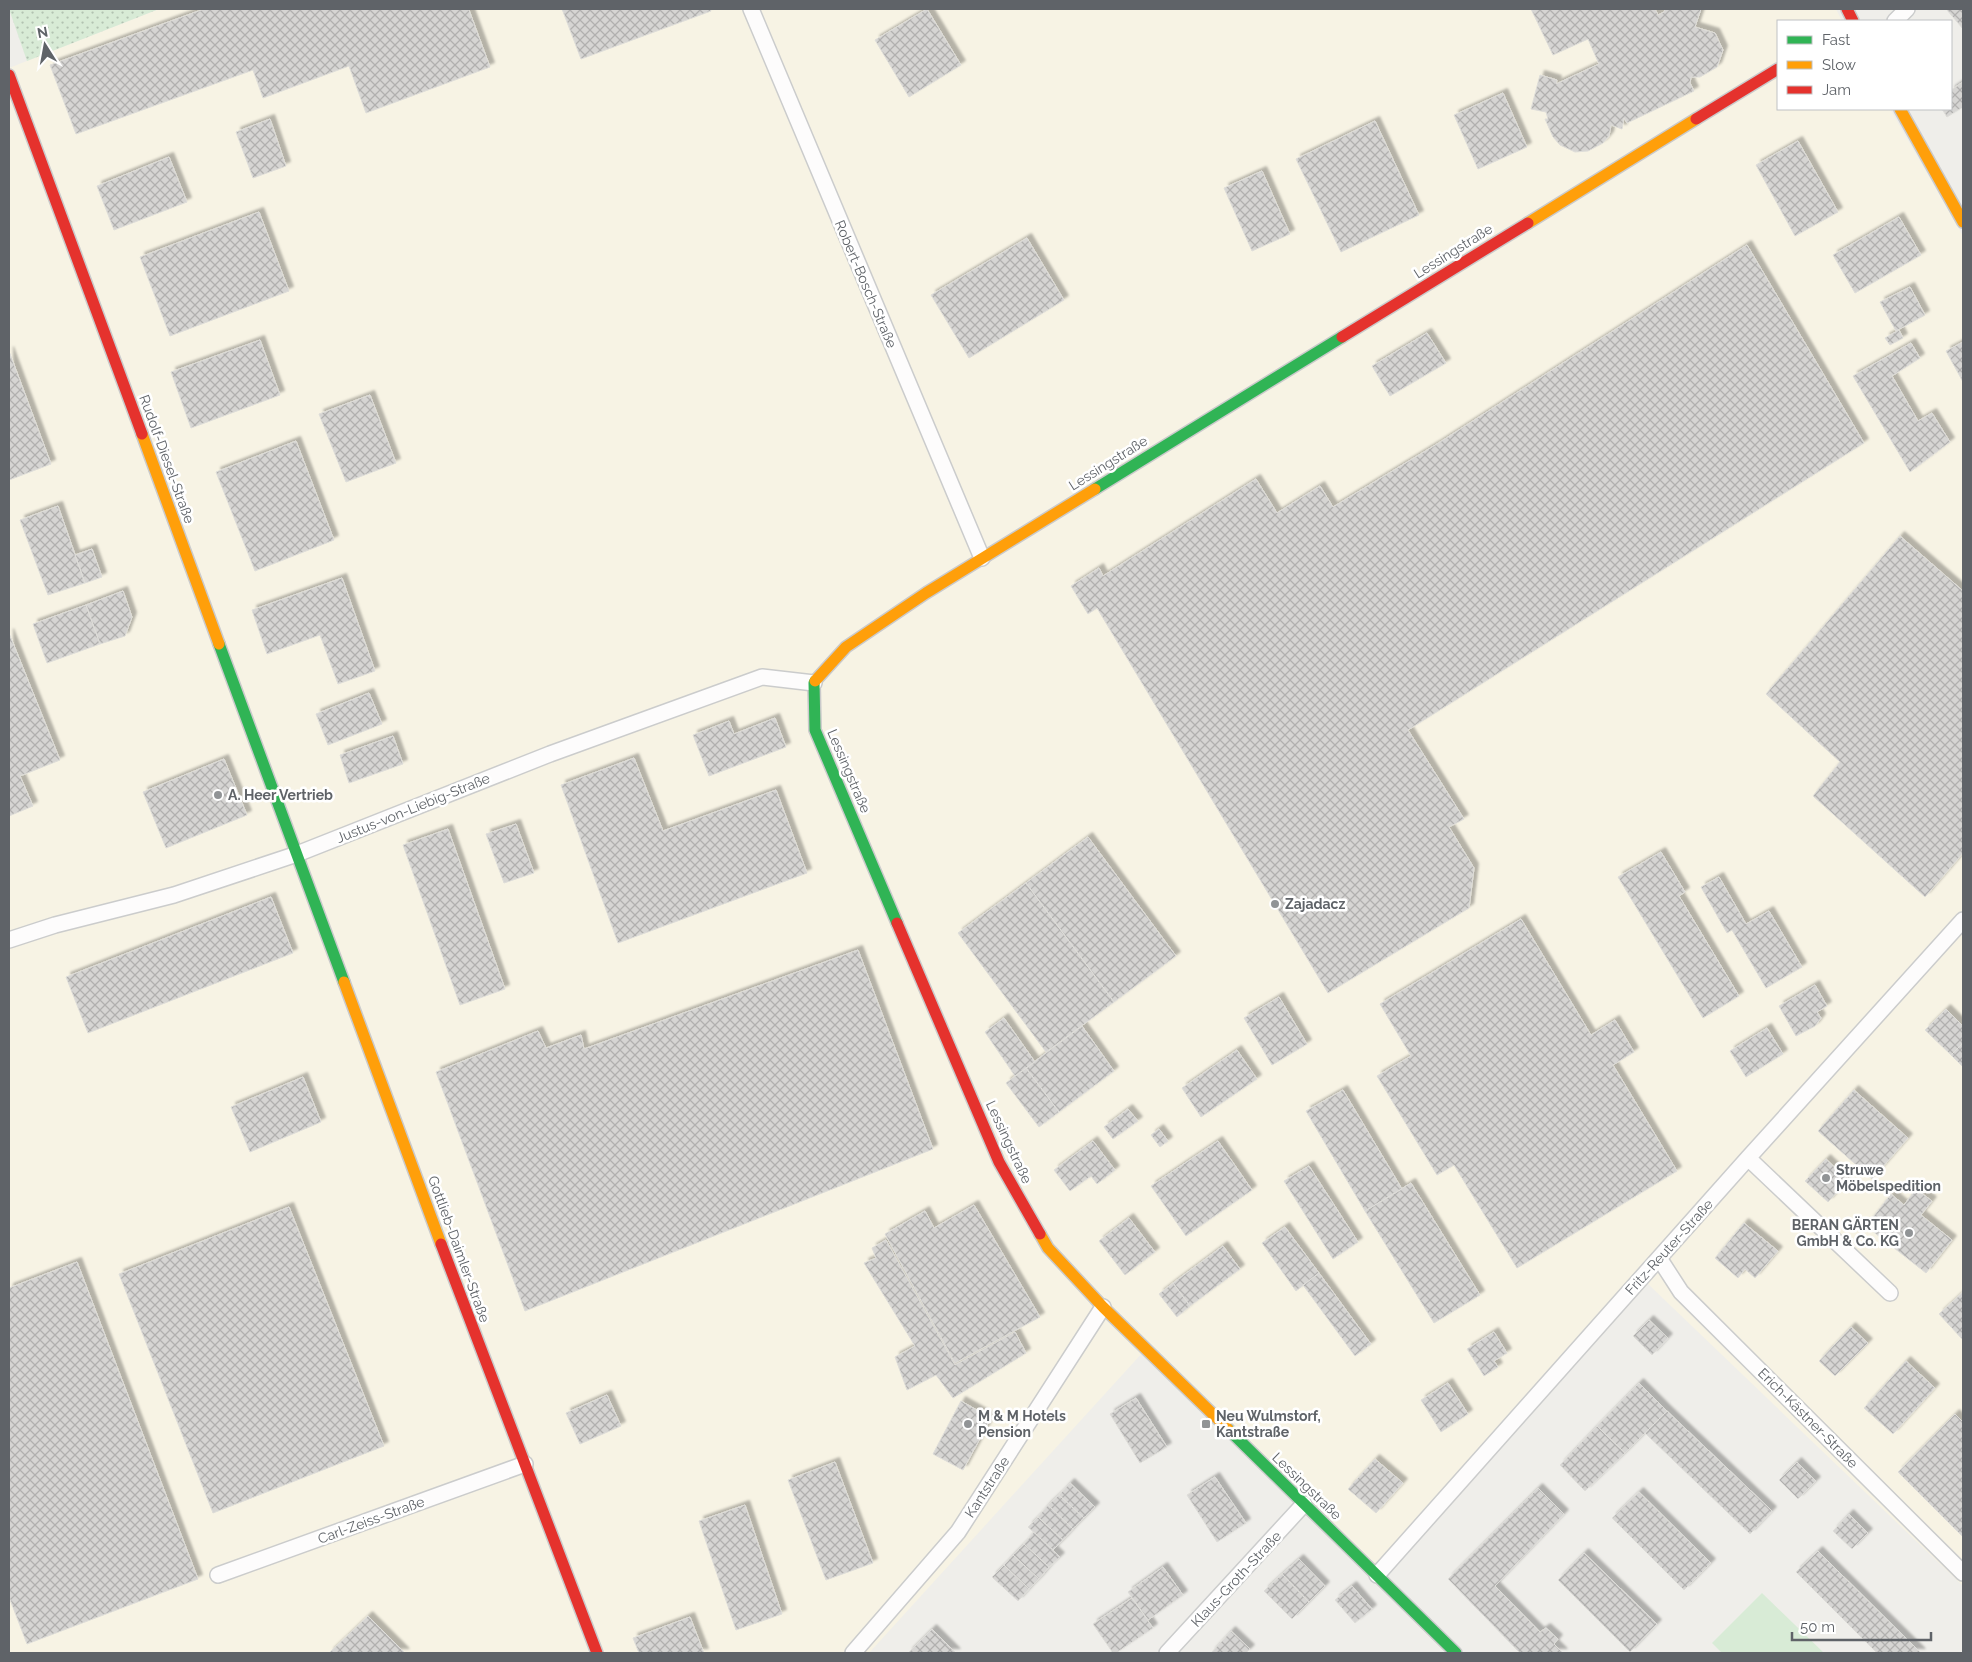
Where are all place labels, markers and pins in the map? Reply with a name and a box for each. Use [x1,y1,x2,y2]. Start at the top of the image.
place label: A. Heer Vertrieb [228,787,333,803]
marker: A. Heer Vertrieb [212,789,224,801]
place label: Zajadacz [1285,896,1345,912]
marker: Zajadacz [1269,898,1281,910]
place label: Struwe Möbelspedition [1836,1162,1941,1194]
marker: Struwe Möbelspedition [1820,1172,1832,1184]
place label: BERAN GÄRTEN GmbH & Co. KG [1792,1216,1899,1249]
marker: BERAN GÄRTEN GmbH & Co. KG [1903,1227,1915,1239]
place label: M & M Hotels Pension [978,1408,1066,1440]
place label: Neu Wulmstorf, Kantstraße [1216,1408,1321,1440]
marker: M & M Hotels Pension [962,1418,974,1430]
marker: Neu Wulmstorf, Kantstraße [1200,1418,1212,1430]

